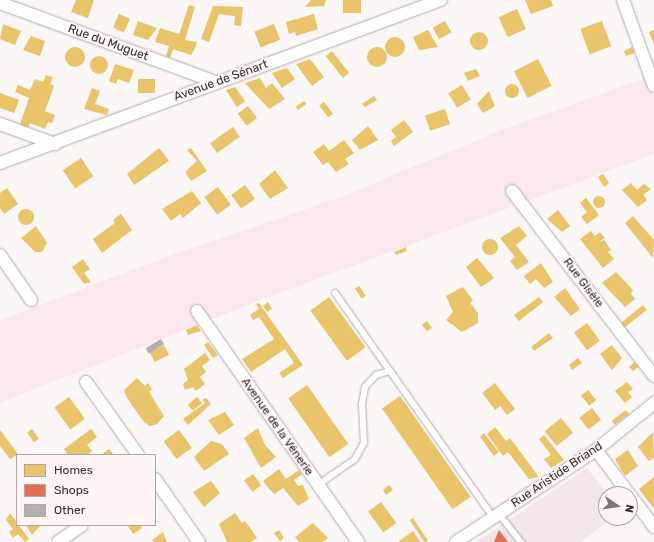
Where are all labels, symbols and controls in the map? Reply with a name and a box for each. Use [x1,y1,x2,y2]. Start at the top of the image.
street label: Rue du Muguet [66,22,150,64]
street label: Avenue de Sénart [172,57,270,105]
street label: Rue Gisèle [560,255,606,311]
street label: Avenue de la Vénerie [238,375,316,479]
street label: Rue Aristide Briand [509,439,605,511]
legend [16,454,156,526]
text: Homes [54,463,93,477]
text: Shops [54,483,89,497]
north arrow [598,486,638,526]
text: Other [54,503,85,517]
text: N [622,503,636,514]

